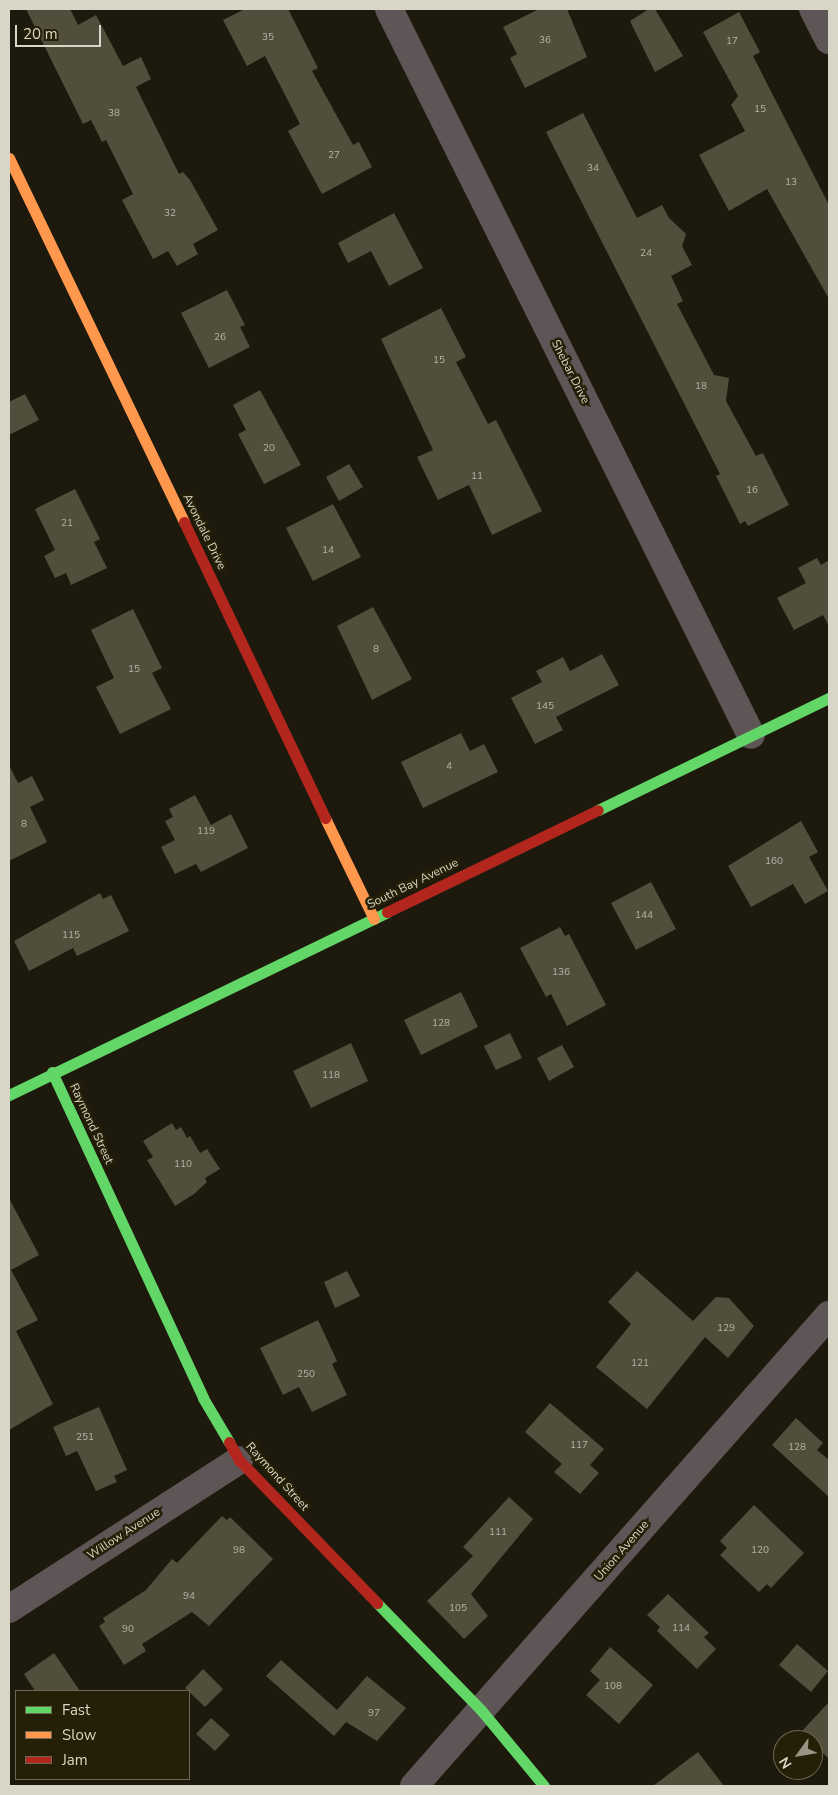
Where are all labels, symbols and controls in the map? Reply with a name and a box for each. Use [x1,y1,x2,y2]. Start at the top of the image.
scale bar [18,15,104,47]
text: 20 m [23,24,58,44]
house number: 35 [262,32,274,44]
house number: 36 [539,35,551,47]
house number: 17 [726,36,738,48]
house number: 15 [754,104,766,116]
house number: 38 [108,108,120,120]
house number: 27 [328,150,340,162]
house number: 34 [587,163,599,175]
house number: 13 [785,177,797,189]
house number: 32 [164,208,176,220]
house number: 24 [640,248,652,260]
house number: 26 [214,332,226,344]
street label: Shebar Drive [548,338,592,406]
house number: 15 [433,355,445,367]
house number: 18 [695,381,707,393]
house number: 20 [263,443,275,455]
house number: 11 [471,471,483,483]
house number: 16 [746,485,758,497]
street label: Avondale Drive [179,492,229,572]
house number: 21 [61,518,73,530]
house number: 14 [322,545,334,557]
house number: 8 [373,644,379,656]
house number: 15 [128,664,140,676]
house number: 145 [536,701,554,713]
house number: 4 [446,761,452,773]
house number: 8 [21,819,27,831]
house number: 119 [197,826,215,838]
street label: South Bay Avenue [365,856,461,912]
house number: 160 [765,856,783,868]
house number: 144 [635,910,653,922]
house number: 115 [62,930,80,942]
house number: 136 [552,967,570,979]
house number: 128 [432,1018,450,1030]
house number: 118 [322,1070,340,1082]
street label: Raymond Street [66,1082,116,1166]
house number: 110 [174,1159,192,1171]
house number: 129 [717,1323,735,1335]
house number: 121 [631,1358,649,1370]
house number: 250 [297,1369,315,1381]
house number: 251 [76,1432,94,1444]
street label: Raymond Street [243,1440,311,1514]
house number: 117 [570,1440,588,1452]
house number: 128 [788,1442,806,1454]
street label: Willow Avenue [85,1505,163,1563]
street label: Union Avenue [592,1518,652,1584]
house number: 111 [489,1527,507,1539]
house number: 98 [233,1545,245,1557]
house number: 120 [751,1545,769,1557]
house number: 94 [183,1591,195,1603]
house number: 105 [449,1603,467,1615]
house number: 114 [672,1623,690,1635]
house number: 90 [122,1624,134,1636]
house number: 108 [604,1681,622,1693]
legend [15,1690,190,1780]
text: Fast [62,1700,90,1720]
house number: 97 [368,1708,380,1720]
text: Slow [62,1725,96,1745]
north arrow [773,1730,823,1780]
text: Jam [62,1750,88,1770]
text: N [775,1753,797,1772]

